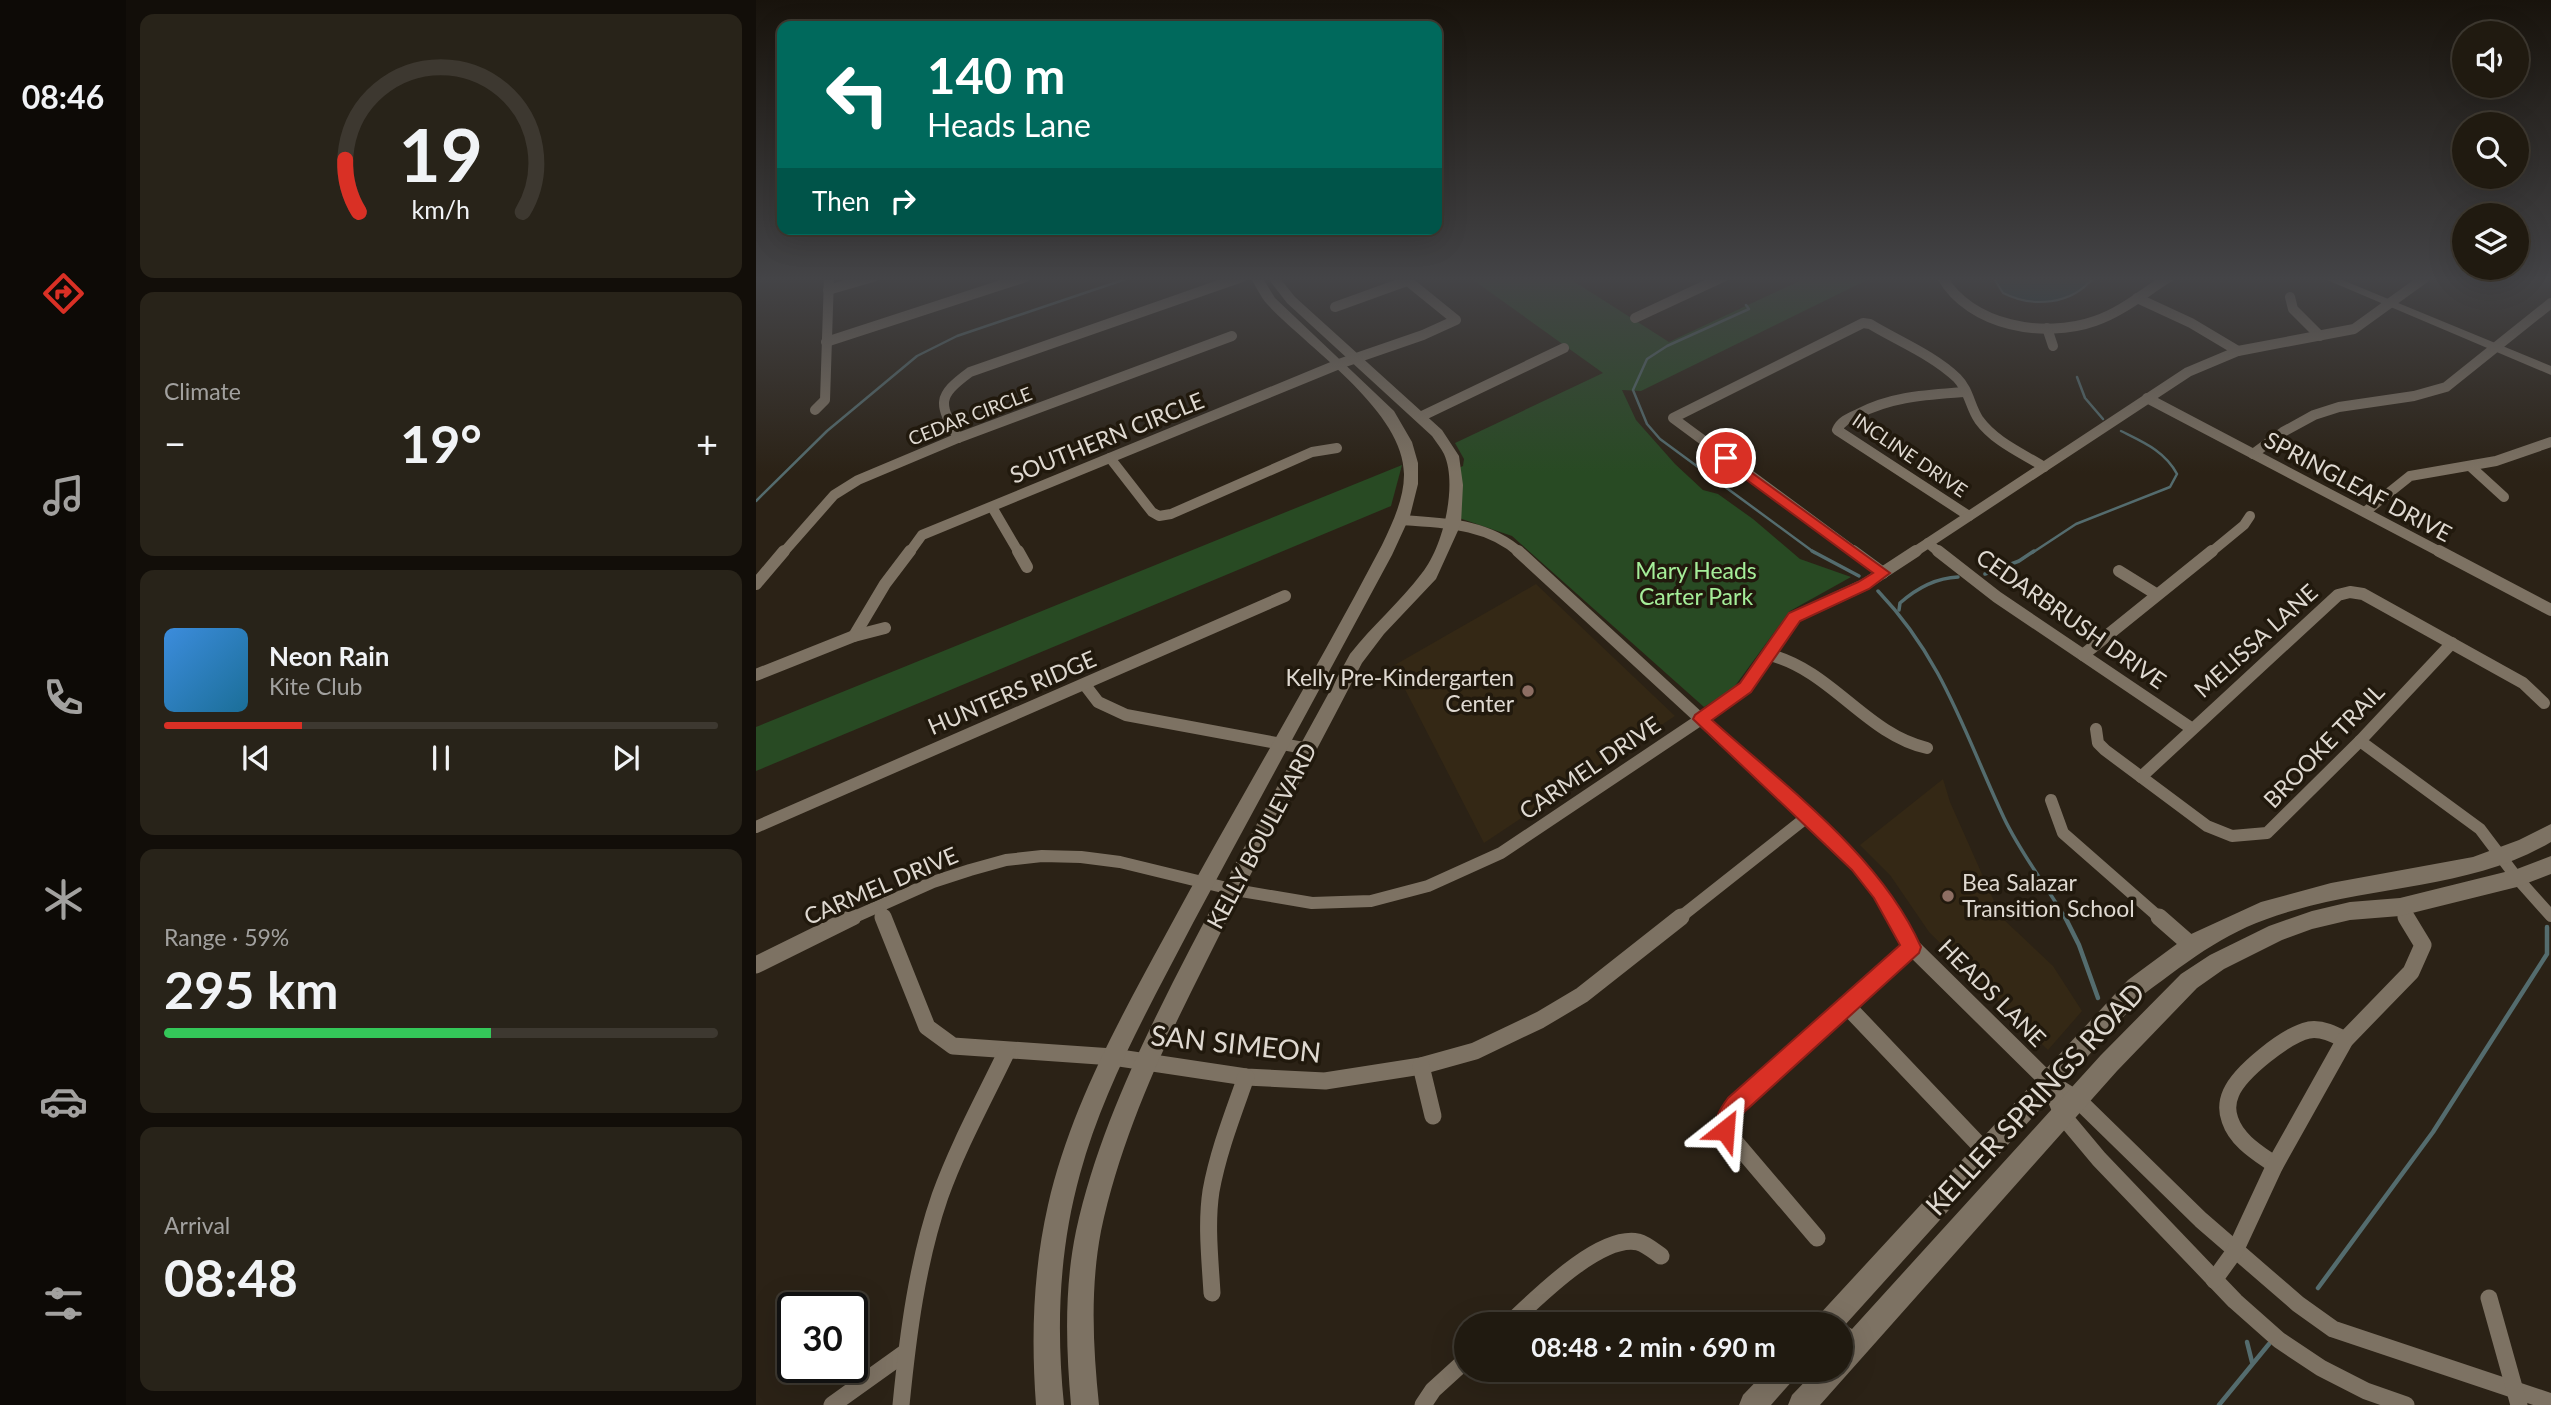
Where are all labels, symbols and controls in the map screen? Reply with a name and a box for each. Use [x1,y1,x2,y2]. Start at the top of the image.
map controls [2452,21,2529,280]
button: sound [2452,21,2529,98]
text: 140 m [927,46,1065,104]
icon: left [812,49,903,140]
text: 08:46 [22,77,104,116]
text: Heads Lane [927,105,1091,144]
text: 19 [399,110,483,198]
button: search [2452,112,2529,189]
icon: right [884,182,922,220]
text: Then [812,185,870,217]
text: km/h [412,194,470,224]
button: layers [2452,203,2529,280]
icon: directions [39,269,88,318]
text: Climate [164,377,241,405]
street label: CEDAR CIRCLE [905,381,1035,450]
street label: SOUTHERN CIRCLE [1006,385,1208,489]
street label: INCLINE DRIVE [1849,408,1972,501]
text: 19° [400,412,482,474]
text: − [164,420,186,466]
text: + [696,420,718,466]
street label: SPRINGLEAF DRIVE [2260,425,2457,547]
pin [1696,428,1756,488]
icon: arrive [1707,439,1745,477]
icon: music [39,471,88,520]
street label: CEDARBRUSH DRIVE [1971,542,2172,694]
park label: Mary Heads Carter Park [1635,556,1757,610]
street label: MELISSA LANE [2188,578,2323,703]
text: Neon Rain [269,640,389,672]
street label: HUNTERS RIDGE [923,644,1100,740]
place label: Kelly Pre-Kindergarten Center [1286,663,1515,717]
text: Kite Club [269,672,362,700]
icon: phone [39,673,88,722]
street label: BROOKE TRAIL [2257,677,2390,813]
marker: Kelly Pre-Kindergarten Center [1520,683,1536,699]
street label: CARMEL DRIVE [1514,710,1665,825]
street label: KELLY BOULEVARD [1200,738,1322,933]
icon: previous [237,739,275,777]
icon: pause [422,739,460,777]
icon: next [607,739,645,777]
street label: CARMEL DRIVE [800,840,962,930]
place label: Bea Salazar Transition School [1962,868,2135,922]
icon: climate [39,875,88,924]
marker: Bea Salazar Transition School [1940,888,1956,904]
text: Range · 59% [164,923,289,951]
street label: HEADS LANE [1933,933,2052,1052]
text: 295 km [164,958,338,1020]
street label: KELLER SPRINGS ROAD [1918,975,2151,1222]
street label: SAN SIMEON [1149,1017,1323,1069]
icon: car [39,1077,88,1126]
position arrow [1688,1093,1762,1167]
text: Arrival [164,1211,230,1239]
text: 08:48 [164,1246,298,1308]
icon: filters [39,1279,88,1328]
speed limit sign: 30 [777,1292,868,1383]
text: 08:48 · 2 min · 690 m [1531,1331,1776,1363]

